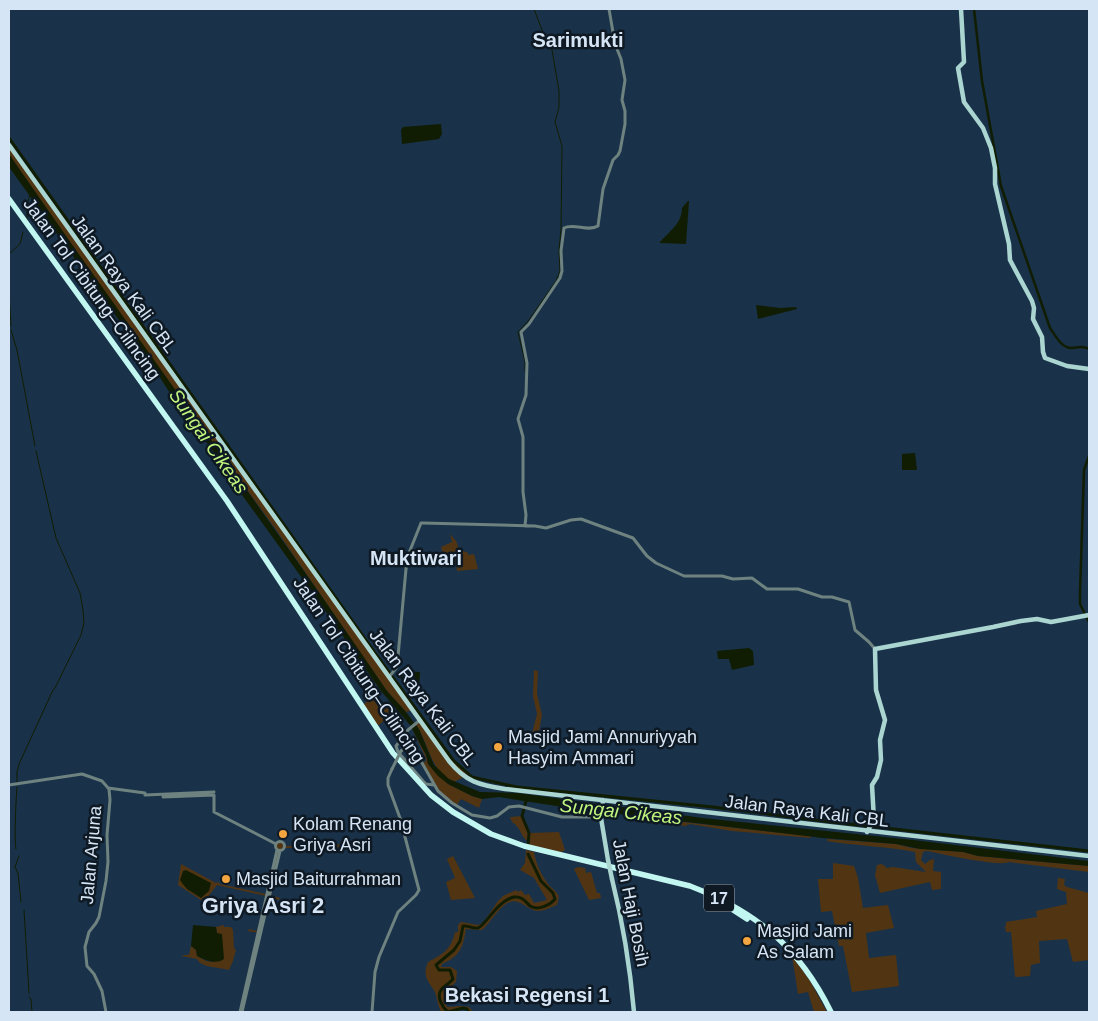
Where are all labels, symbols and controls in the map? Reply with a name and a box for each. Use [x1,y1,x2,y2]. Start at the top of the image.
district label: Sarimukti [532,29,624,51]
street label: Jalan Tol Cibitung–Cilincing [19,194,165,384]
street label: Jalan Raya Kali CBL [67,211,181,357]
water label: Sungai Cikeas [165,385,253,498]
district label: Muktiwari [370,547,462,569]
street label: Jalan Tol Cibitung–Cilincing [289,573,429,767]
street label: Jalan Raya Kali CBL [365,625,481,769]
place label: Masjid Jami Annuriyyah Hasyim Ammari [508,727,697,768]
marker: Masjid Jami Annuriyyah Hasyim Ammari [492,741,504,753]
street label: Jalan Raya Kali CBL [724,791,890,831]
water label: Sungai Cikeas [559,795,683,828]
street label: Jalan Arjuna [77,804,105,905]
place label: Kolam Renang Griya Asri [293,814,412,855]
marker: Kolam Renang Griya Asri [277,828,289,840]
street label: Jalan Haji Bosih [609,838,653,968]
place label: Masjid Baiturrahman [236,869,401,889]
marker: Masjid Baiturrahman [220,873,232,885]
road number: 17 [704,884,734,911]
district label: Griya Asri 2 [202,893,324,918]
place label: Masjid Jami As Salam [757,921,852,962]
marker: Masjid Jami As Salam [741,935,753,947]
district label: Bekasi Regensi 1 [445,984,609,1006]

